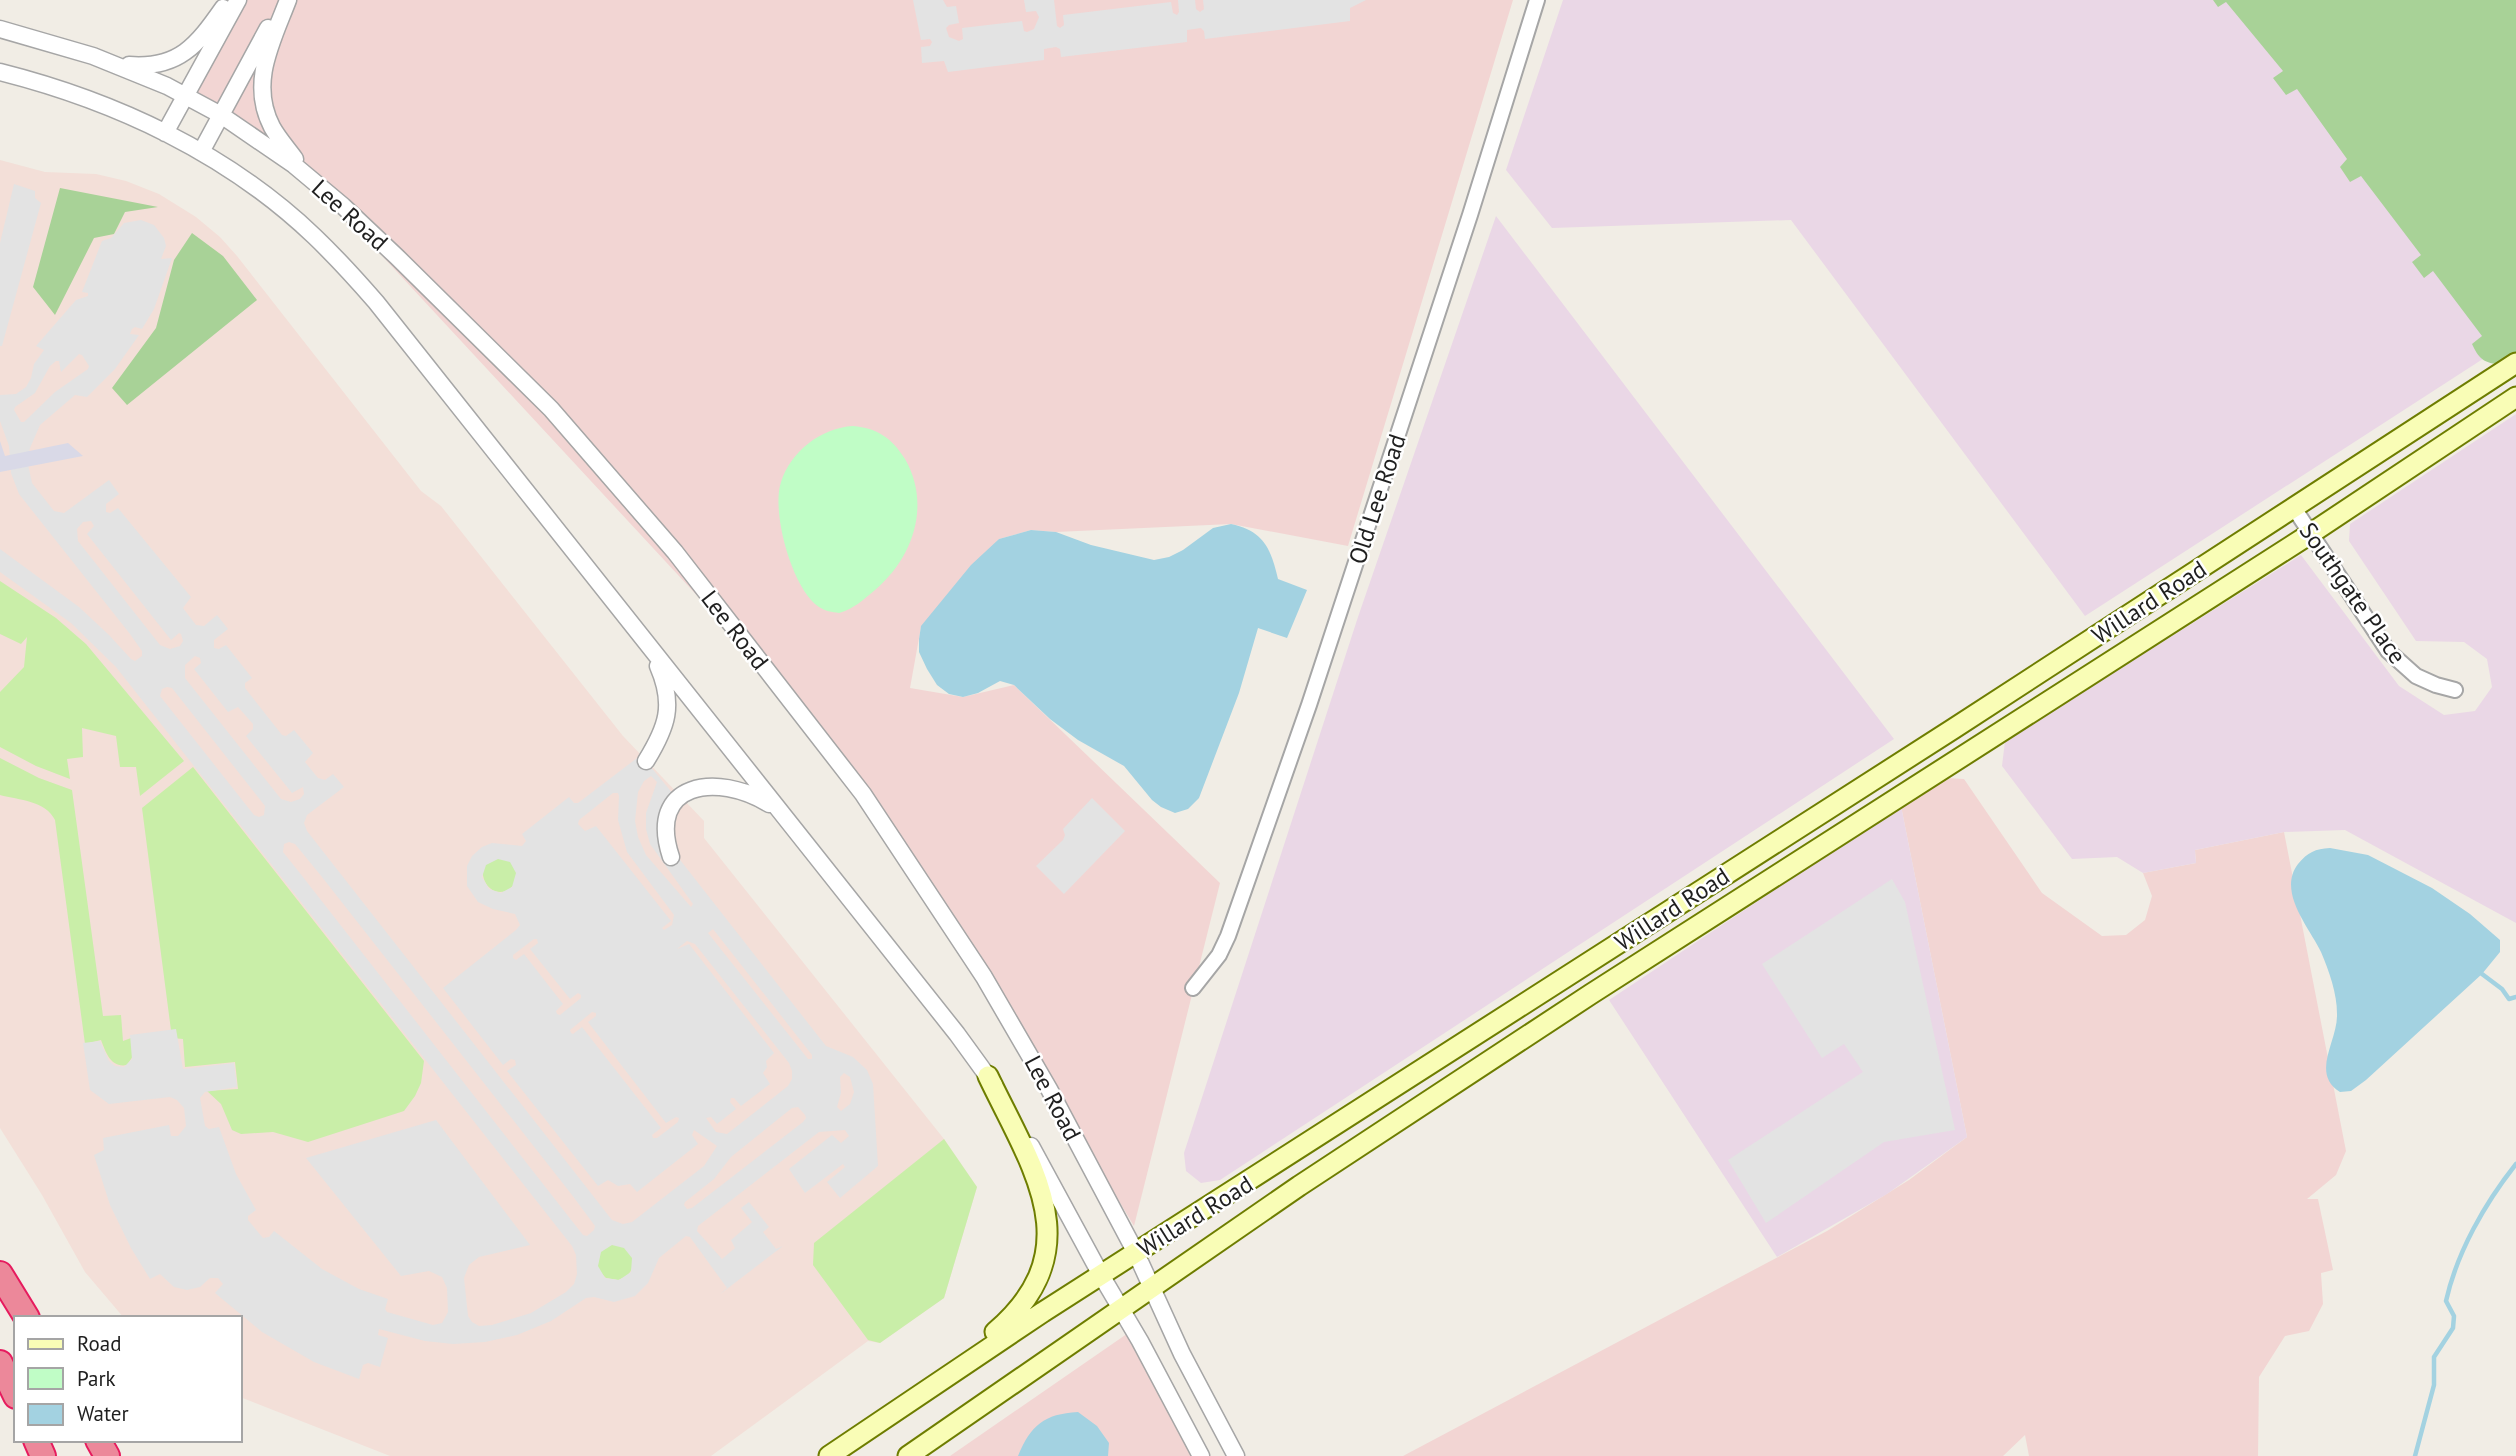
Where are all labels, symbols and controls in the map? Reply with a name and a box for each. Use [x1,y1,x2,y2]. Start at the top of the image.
street label: Lee Road [305,173,395,257]
street label: Old Lee Road [1341,430,1413,568]
street label: Southgate Place [2293,516,2413,670]
street label: Willard Road [2086,553,2212,651]
street label: Lee Road [694,584,776,676]
street label: Willard Road [1609,860,1735,958]
street label: Lee Road [1018,1050,1088,1146]
street label: Willard Road [1131,1168,1259,1264]
legend [14,1316,242,1442]
text: Road [77,1330,121,1357]
text: Park [77,1365,116,1392]
text: Water [77,1400,129,1427]

